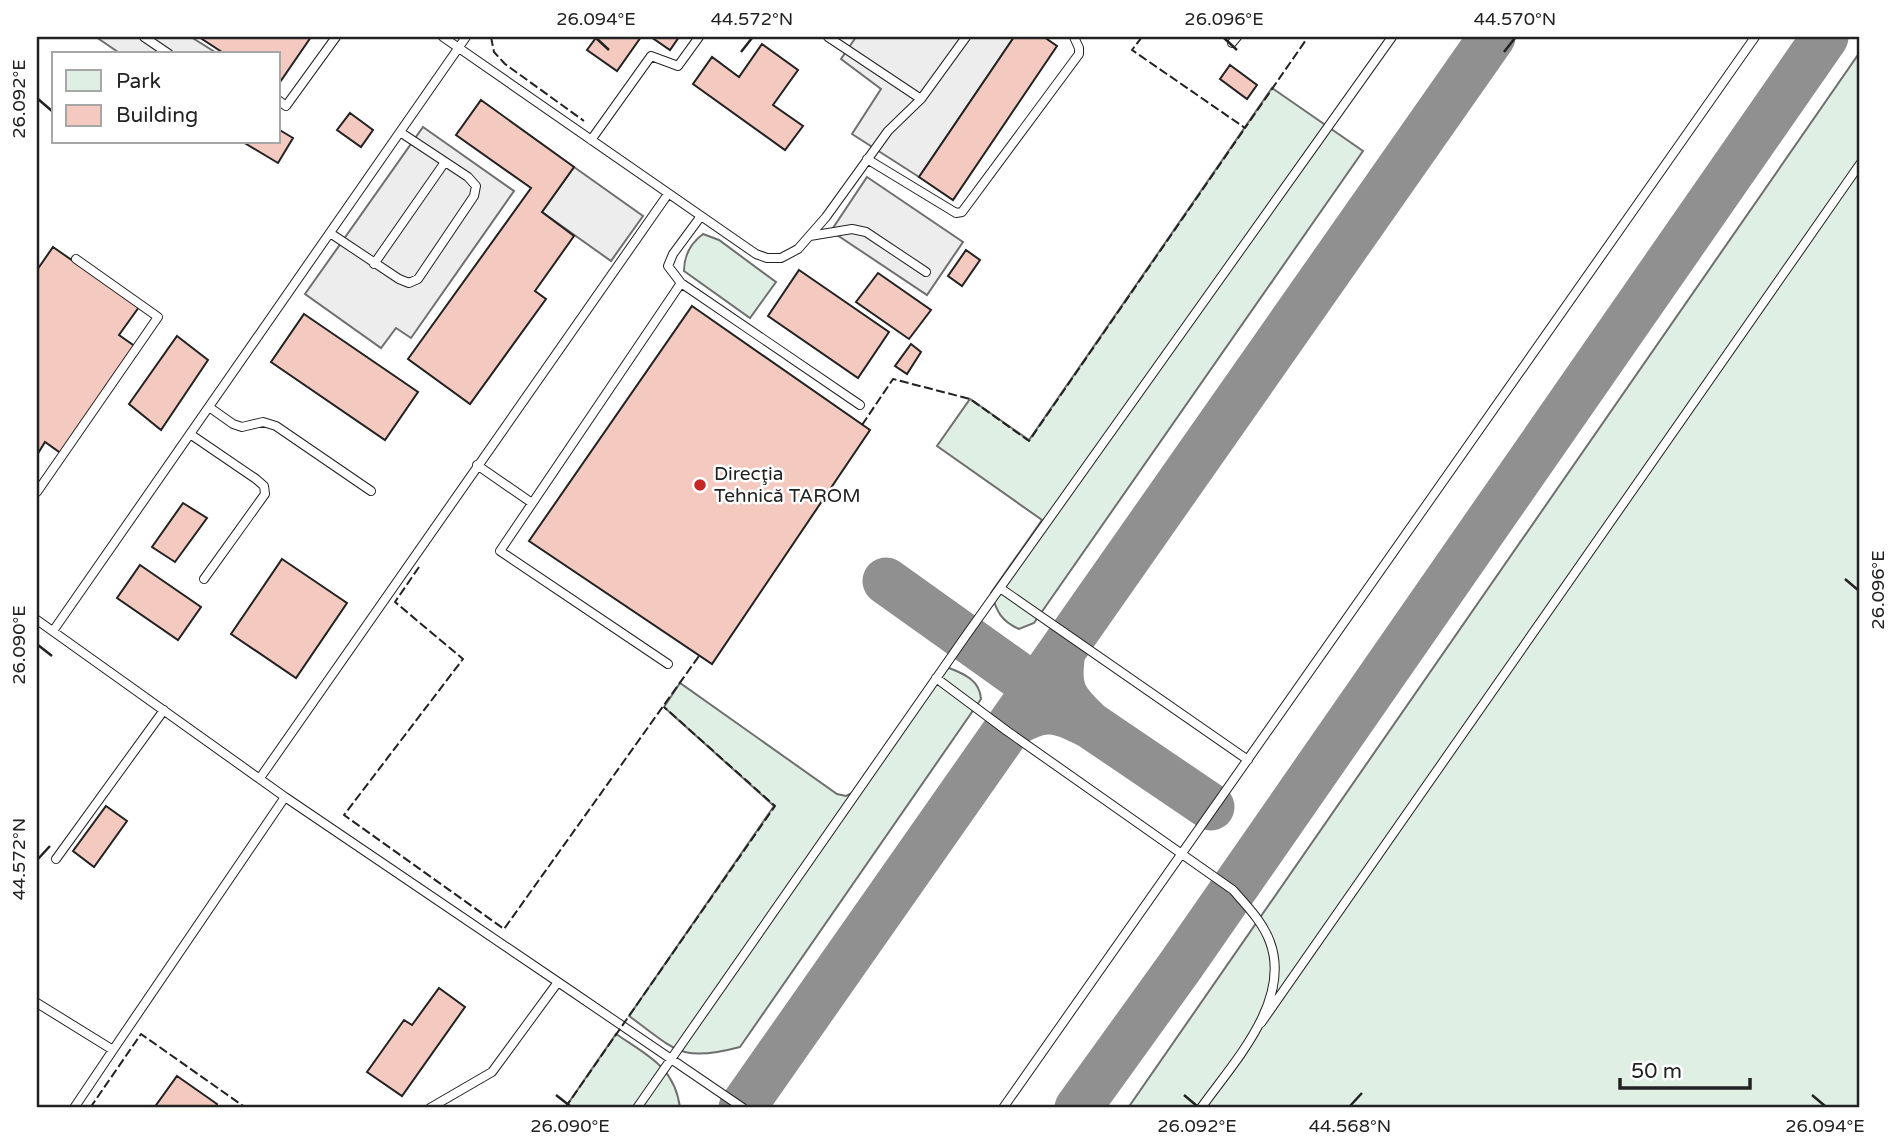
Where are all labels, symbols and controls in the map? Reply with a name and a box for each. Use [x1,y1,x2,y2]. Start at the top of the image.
text: 26.094°E [556,8,636,30]
text: 44.572°N [711,8,793,30]
text: 26.096°E [1184,8,1264,30]
text: 44.570°N [1474,8,1556,30]
legend [52,52,280,144]
text: 26.092°E [8,59,30,139]
text: Park [116,69,161,94]
text: Building [116,103,198,128]
place label: Direcţia Tehnică TAROM [714,463,861,507]
marker: Direcţia Tehnică TAROM [692,477,708,493]
text: 26.096°E [1867,550,1889,630]
text: 26.090°E [8,605,30,685]
text: 44.572°N [8,818,30,900]
scale bar [1620,1047,1750,1091]
text: 50 m [1631,1059,1682,1084]
text: 26.090°E [530,1115,610,1137]
text: 26.092°E [1157,1115,1237,1137]
text: 44.568°N [1309,1115,1391,1137]
text: 26.094°E [1785,1115,1865,1137]

